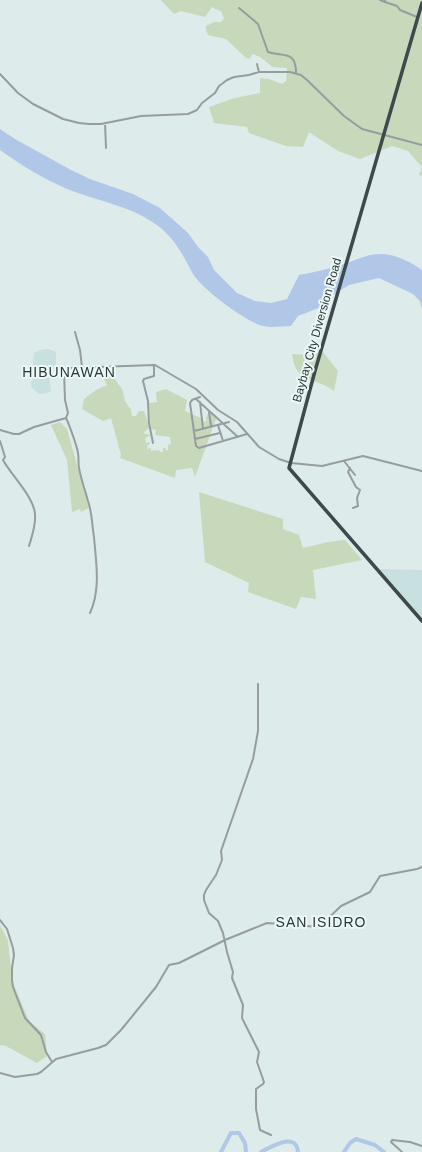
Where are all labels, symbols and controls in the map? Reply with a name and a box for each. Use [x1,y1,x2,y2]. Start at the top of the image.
street label: Baybay City Diversion Road [290,256,344,404]
district label: HIBUNAWAN [22,364,116,380]
district label: SAN ISIDRO [276,914,366,930]

